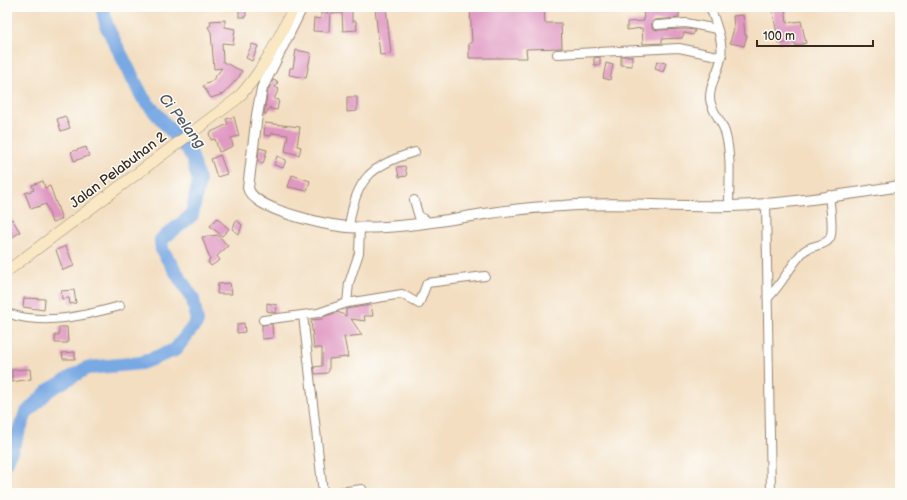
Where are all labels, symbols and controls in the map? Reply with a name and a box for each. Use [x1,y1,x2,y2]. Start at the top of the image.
scale bar [757,22,873,48]
text: 100 m [763,29,795,44]
water label: Ci Pelang [155,90,210,153]
street label: Jalan Pelabuhan 2 [66,128,170,212]

